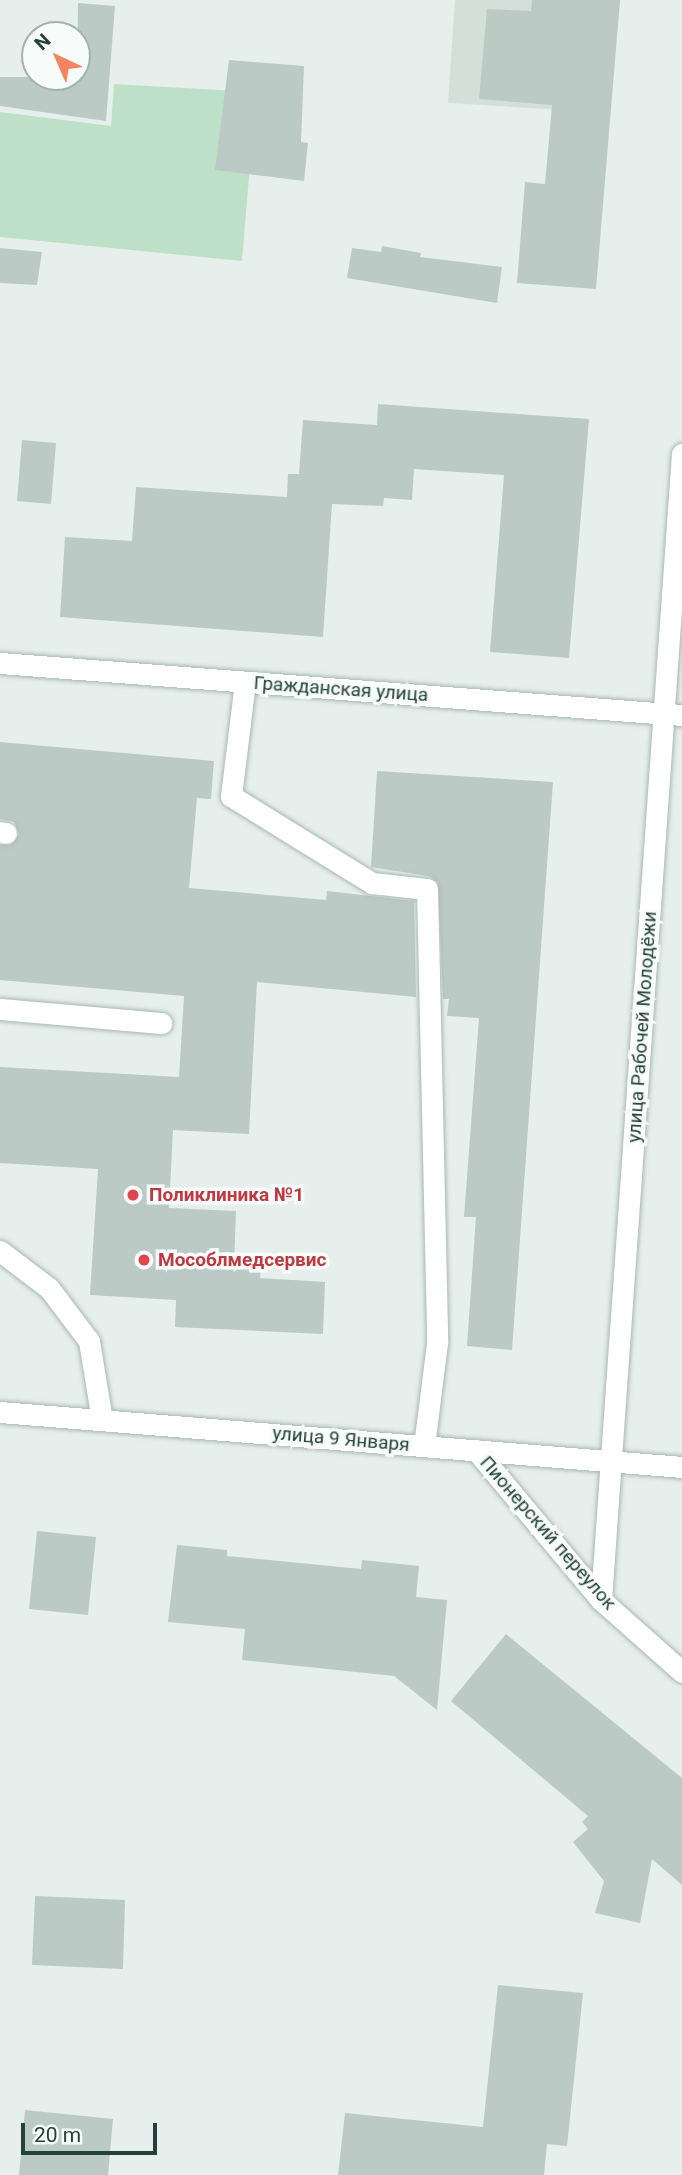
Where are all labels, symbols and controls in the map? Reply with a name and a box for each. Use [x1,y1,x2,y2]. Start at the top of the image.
north arrow [21,21,91,91]
text: N [30,29,55,55]
street label: Гражданская улица [253,672,429,706]
street label: улица Рабочей Молодёжи [623,910,661,1144]
place label: Поликлиника №1 [149,1184,304,1206]
marker: Поликлиника №1 [123,1185,143,1205]
place label: Мособлмедсервис [158,1249,327,1271]
marker: Мособлмедсервис [136,1252,152,1268]
street label: улица 9 Января [271,1422,411,1456]
street label: Пионерский переулок [475,1451,621,1615]
scale bar [24,2108,161,2152]
text: 20 m [34,2123,81,2147]

